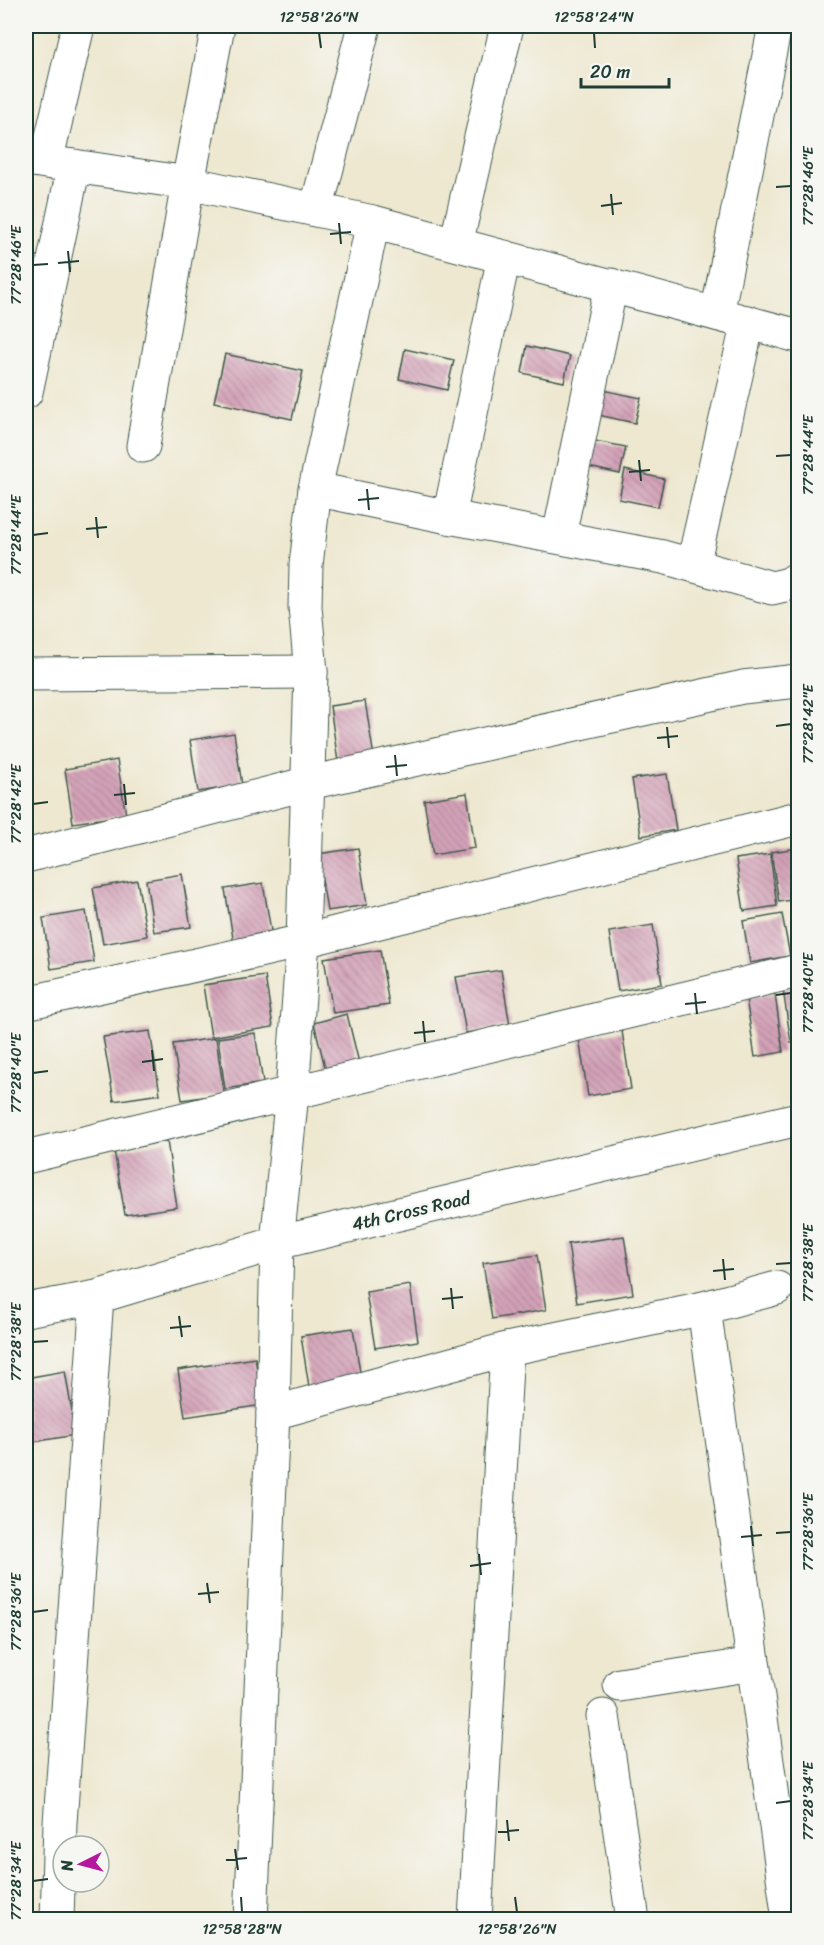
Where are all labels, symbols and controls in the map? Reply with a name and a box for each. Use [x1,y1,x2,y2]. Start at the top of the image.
text: 12°58'26"N [279,4,359,30]
text: 12°58'24"N [554,4,635,30]
scale bar [581,51,670,89]
text: 20 m [590,56,630,88]
text: 77°28'46"E [795,145,821,226]
text: 77°28'46"E [3,224,29,305]
text: 77°28'44"E [795,413,821,495]
text: 77°28'44"E [3,493,29,575]
text: 77°28'42"E [795,683,821,764]
text: 77°28'42"E [3,763,29,844]
text: 77°28'40"E [795,951,821,1033]
text: 77°28'40"E [3,1031,29,1113]
street label: 4th Cross Road [349,1181,475,1240]
text: 77°28'38"E [795,1222,821,1302]
text: 77°28'38"E [3,1301,29,1381]
text: 77°28'36"E [795,1491,821,1571]
text: 77°28'36"E [3,1571,29,1651]
text: 77°28'34"E [795,1760,821,1841]
north arrow [51,1834,111,1894]
text: 77°28'34"E [3,1840,29,1921]
text: N [51,1858,82,1874]
text: 12°58'28"N [202,1916,282,1942]
text: 12°58'26"N [477,1916,557,1942]

